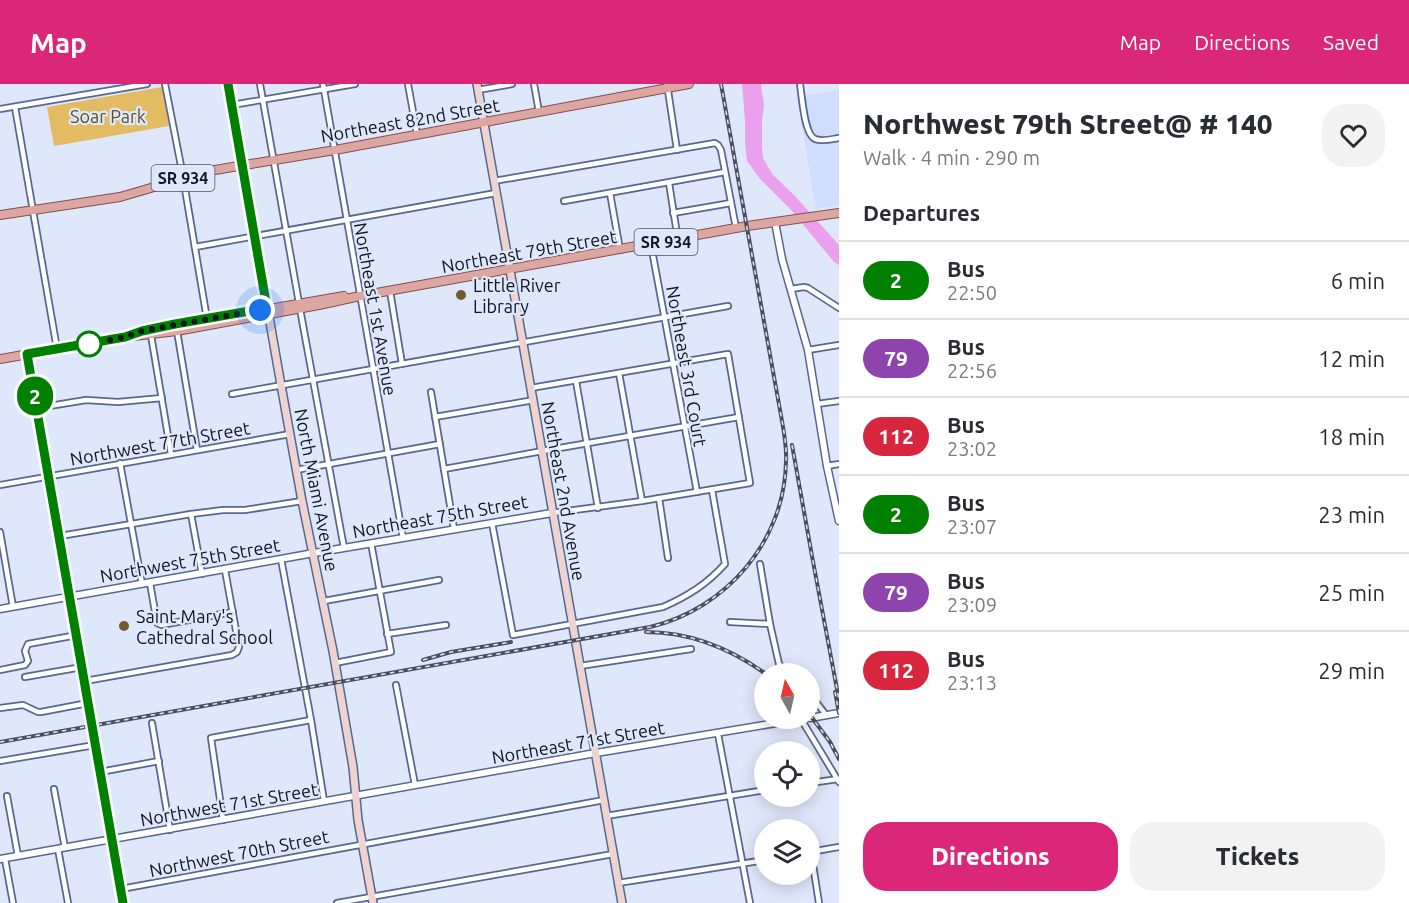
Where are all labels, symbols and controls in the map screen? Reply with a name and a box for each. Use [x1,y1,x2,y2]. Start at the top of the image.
text: Map [30,27,87,58]
text: Map [1120,30,1161,54]
text: Directions [1194,30,1290,54]
text: Saved [1323,30,1379,54]
street label: Northeast 82nd Street [319,94,501,146]
button: heart [1322,104,1385,167]
park label: Soar Park [70,106,146,126]
text: Northwest 79th Street@ # 140 [863,108,1273,139]
text: Walk · 4 min · 290 m [863,146,1040,169]
road number: SR 934 [152,165,214,191]
text: Departures [863,200,980,225]
street label: Northeast 1st Avenue [351,221,401,397]
street label: Northeast 79th Street [440,226,618,276]
road number: SR 934 [634,229,698,255]
text: Bus [947,256,985,281]
text: 2 [890,268,902,292]
text: 6 min [1331,268,1385,293]
place label: Little River Library [473,275,561,316]
text: 22:50 [947,281,997,304]
street label: Northeast 3rd Court [663,284,711,448]
marker: Little River Library [454,288,468,302]
your location [245,295,275,325]
unlabelled marker [76,331,102,357]
text: Bus [947,334,985,359]
text: 79 [884,346,908,370]
text: 12 min [1318,346,1385,371]
text: 22:56 [947,359,997,382]
line badge: 2 [15,376,54,416]
text: 2 [29,384,41,408]
street label: Northeast 2nd Avenue [538,400,590,582]
street label: North Miami Avenue [291,407,343,573]
text: Bus [947,412,985,437]
street label: Northwest 77th Street [68,417,252,469]
text: 112 [878,424,914,448]
text: 18 min [1318,424,1385,449]
text: 23:02 [947,437,997,460]
text: Bus [947,490,985,515]
street label: Northeast 75th Street [351,491,529,541]
text: 2 [890,502,902,526]
text: 23 min [1318,502,1385,527]
text: 23:07 [947,515,997,538]
street label: Northwest 75th Street [98,534,282,586]
text: Bus [947,568,985,593]
text: 79 [884,580,908,604]
text: 25 min [1318,580,1385,605]
text: 23:09 [947,593,997,616]
place label: Saint Mary's Cathedral School [136,606,273,647]
marker: Saint Mary's Cathedral School [117,619,131,633]
text: Bus [947,646,985,671]
text: 112 [878,658,914,682]
text: 29 min [1318,658,1385,683]
north arrow [754,663,820,729]
map controls [754,663,820,885]
text: 23:13 [947,671,997,694]
street label: Northeast 71st Street [490,717,666,767]
button: locate [754,741,820,807]
street label: Northwest 71st Street [139,779,319,829]
button: layers [754,819,820,885]
button: Directions [863,822,1118,891]
button: Tickets [1130,822,1385,891]
street label: Northwest 70th Street [148,826,330,880]

